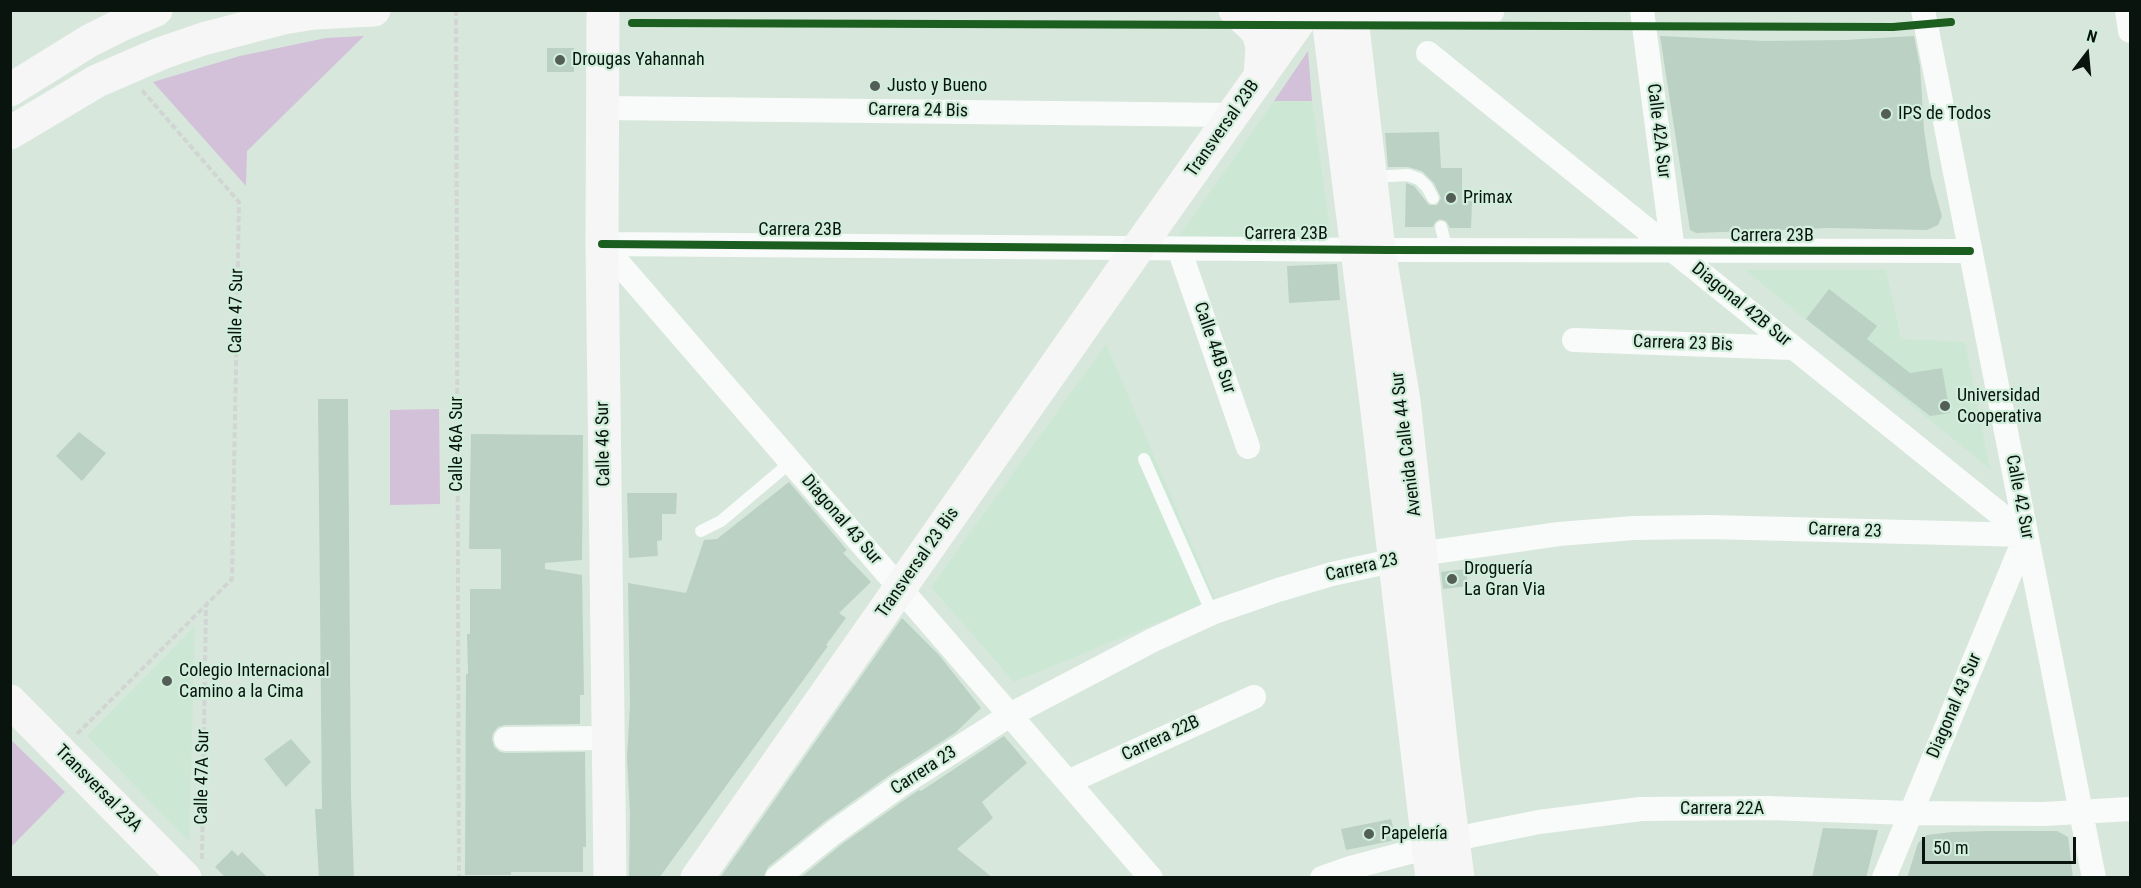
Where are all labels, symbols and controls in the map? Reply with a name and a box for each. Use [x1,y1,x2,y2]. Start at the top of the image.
north arrow [2057,24,2117,84]
text: N [2085,26,2099,47]
place label: Drougas Yahannah [572,49,705,71]
marker: Drougas Yahannah [553,53,567,67]
place label: Justo y Bueno [887,75,987,97]
street label: Transversal 23B [1182,76,1264,182]
marker: Justo y Bueno [868,79,882,93]
street label: Calle 42A Sur [1641,82,1675,180]
street label: Carrera 24 Bis [868,99,968,123]
place label: IPS de Todos [1898,103,1991,125]
marker: IPS de Todos [1879,107,1893,121]
place label: Primax [1463,187,1513,209]
marker: Primax [1444,191,1458,205]
street label: Carrera 23B [758,219,842,241]
street label: Carrera 23B [1244,223,1328,245]
street label: Carrera 23B [1730,225,1814,247]
street label: Diagonal 42B Sur [1687,258,1795,352]
street label: Calle 47 Sur [225,268,249,354]
street label: Calle 44B Sur [1188,300,1240,396]
street label: Carrera 23 Bis [1633,331,1733,357]
street label: Avenida Calle 44 Sur [1387,370,1427,518]
place label: Universidad Cooperativa [1957,385,2042,428]
street label: Calle 46A Sur [446,396,468,492]
marker: Universidad Cooperativa [1938,399,1952,413]
street label: Calle 46 Sur [592,401,616,487]
street label: Calle 42 Sur [2000,453,2038,541]
street label: Diagonal 43 Sur [796,471,886,569]
street label: Transversal 23 Bis [872,504,964,622]
street label: Carrera 23 [1808,519,1882,543]
street label: Carrera 23 [1324,549,1400,587]
place label: Droguería La Gran Via [1464,558,1545,600]
marker: Droguería La Gran Via [1445,572,1459,586]
street label: Diagonal 43 Sur [1923,650,1987,762]
place label: Colegio Internacional Camino a la Cima [179,660,330,702]
marker: Colegio Internacional Camino a la Cima [160,674,174,688]
street label: Carrera 22B [1119,712,1203,766]
street label: Calle 47A Sur [191,729,215,825]
street label: Transversal 23A [50,741,146,837]
street label: Carrera 23 [887,742,961,800]
street label: Carrera 22A [1680,798,1764,820]
place label: Papelería [1381,823,1448,845]
scale bar [1925,825,2080,863]
marker: Papelería [1362,827,1376,841]
text: 50 m [1933,837,1968,858]

